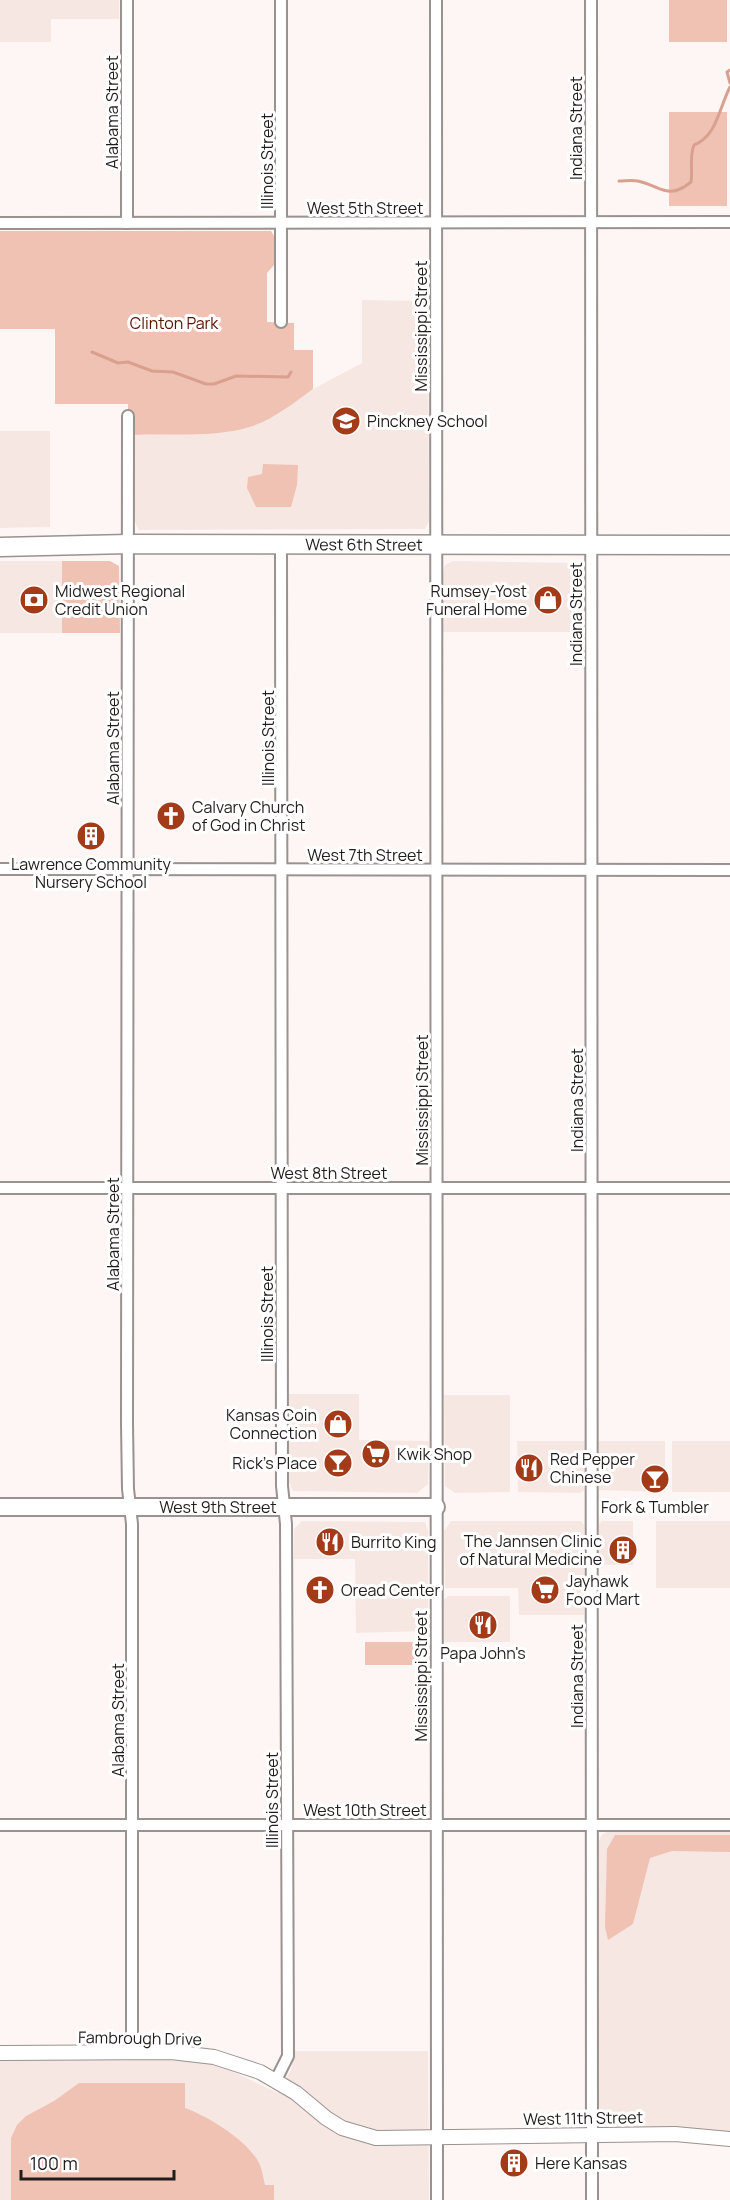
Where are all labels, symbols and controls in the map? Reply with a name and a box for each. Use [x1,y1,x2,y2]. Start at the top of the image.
street label: Alabama Street [101,55,123,169]
street label: Indiana Street [565,76,587,180]
street label: Illinois Street [256,113,278,209]
street label: West 5th Street [307,197,423,219]
street label: Mississippi Street [410,260,432,392]
park label: Clinton Park [130,312,219,334]
school or university icon: Pinckney School [330,405,362,437]
place label: Pinckney School [367,410,488,432]
street label: West 6th Street [305,533,423,555]
street label: Indiana Street [565,562,587,666]
place label: Midwest Regional Credit Union [55,580,185,620]
place label: Rumsey-Yost Funeral Home [426,580,527,620]
bank icon: Midwest Regional Credit Union [18,584,50,616]
shop icon: Rumsey-Yost Funeral Home [532,584,564,616]
street label: Illinois Street [257,690,279,786]
street label: Alabama Street [102,691,124,805]
place label: Calvary Church of God in Christ [192,796,305,836]
church icon: Calvary Church of God in Christ [155,800,187,832]
building icon: Lawrence Community Nursery School [75,820,107,852]
street label: West 7th Street [307,844,423,866]
place label: Lawrence Community Nursery School [11,853,171,893]
street label: Mississippi Street [411,1034,433,1166]
street label: Indiana Street [566,1048,588,1152]
street label: West 8th Street [271,1162,387,1184]
street label: Alabama Street [102,1177,124,1291]
street label: Illinois Street [256,1266,278,1362]
place label: Kansas Coin Connection [226,1404,317,1444]
shop icon: Kansas Coin Connection [322,1408,354,1440]
supermarket icon: Kwik Shop [360,1438,392,1470]
place label: Kwik Shop [397,1443,472,1465]
bar icon: Rick's Place [322,1447,354,1479]
place label: Red Pepper Chinese [550,1448,635,1488]
place label: Rick's Place [232,1452,317,1474]
restaurant icon: Red Pepper Chinese [513,1452,545,1484]
bar icon: Fork & Tumbler [639,1463,671,1495]
street label: West 9th Street [159,1496,277,1518]
place label: Fork & Tumbler [601,1496,709,1518]
restaurant icon: Burrito King [314,1526,346,1558]
place label: The Jannsen Clinic of Natural Medicine [459,1530,602,1570]
place label: Burrito King [351,1531,437,1553]
building icon: The Jannsen Clinic of Natural Medicine [607,1534,639,1566]
place label: Jayhawk Food Mart [566,1570,640,1610]
church icon: Oread Center [304,1574,336,1606]
supermarket icon: Jayhawk Food Mart [529,1574,561,1606]
place label: Oread Center [341,1579,440,1601]
restaurant icon: Papa John's [467,1609,499,1641]
street label: Mississippi Street [410,1610,432,1742]
street label: Indiana Street [566,1624,588,1728]
place label: Papa John's [440,1642,526,1664]
street label: Alabama Street [107,1663,129,1777]
street label: Illinois Street [261,1752,283,1848]
street label: West 10th Street [303,1799,427,1821]
street label: Fambrough Drive [78,2026,202,2050]
street label: West 11th Street [523,2106,643,2130]
scale bar [21,2143,174,2181]
building icon: Here Kansas [498,2147,530,2179]
text: 100 m [30,2151,78,2175]
place label: Here Kansas [535,2152,627,2174]

